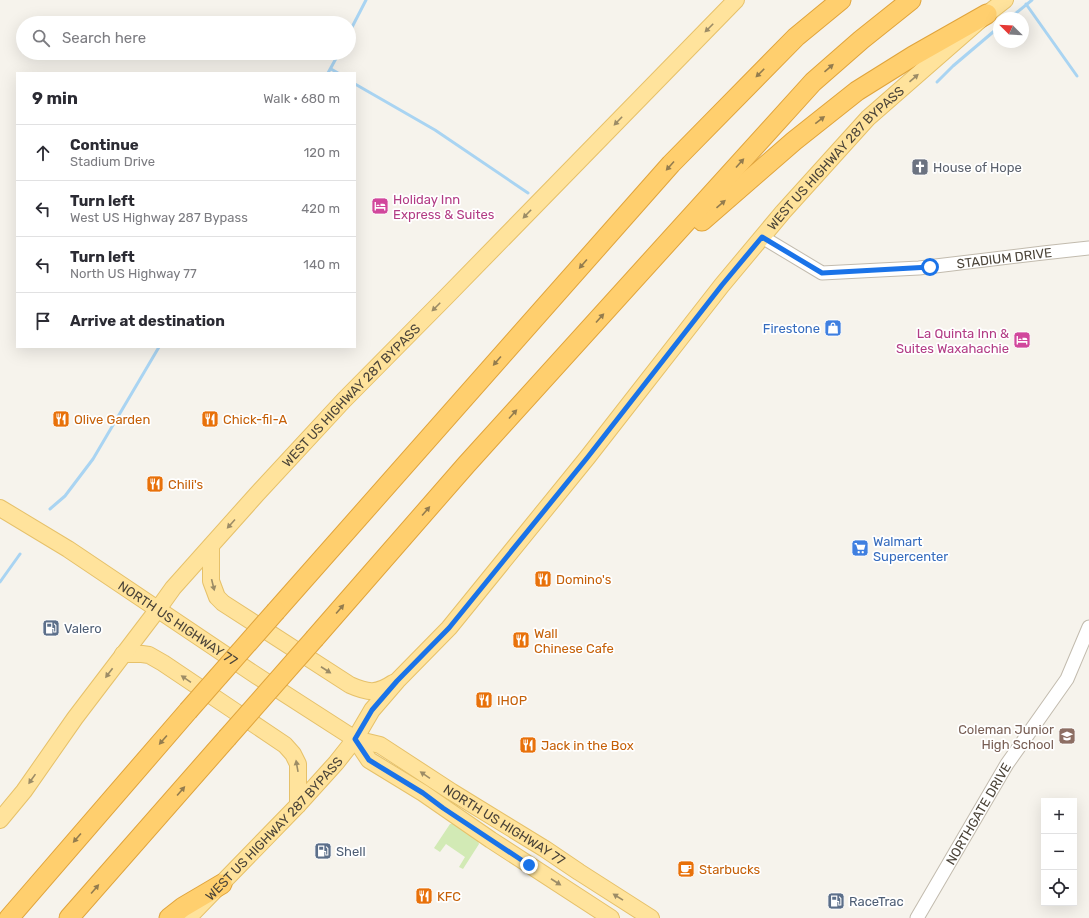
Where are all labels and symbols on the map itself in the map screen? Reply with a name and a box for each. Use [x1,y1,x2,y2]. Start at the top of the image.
north arrow [993,12,1029,48]
one-way arrow [704,23,714,33]
one-way arrow [824,64,834,73]
one-way arrow [755,68,765,78]
one-way arrow [909,73,919,82]
street label: WEST US HIGHWAY 287 BYPASS [764,83,907,233]
one-way arrow [613,116,622,126]
one-way arrow [815,116,826,124]
church icon: House of Hope [910,157,930,177]
one-way arrow [736,158,745,168]
place label: House of Hope [933,160,1022,175]
one-way arrow [665,161,674,172]
place label: Holiday Inn Express & Suites [393,192,495,222]
hotel icon: Holiday Inn Express & Suites [370,196,390,216]
one-way arrow [717,200,726,209]
one-way arrow [522,209,532,219]
street label: STADIUM DRIVE [956,245,1053,271]
one-way arrow [579,258,588,269]
route start [921,258,939,276]
one-way arrow [431,302,441,312]
one-way arrow [595,313,605,323]
shop icon: Firestone [823,318,843,338]
street label: WEST US HIGHWAY 287 BYPASS [279,320,423,470]
place label: Firestone [763,321,820,336]
place label: La Quinta Inn & Suites Waxahachie [896,326,1009,356]
hotel icon: La Quinta Inn & Suites Waxahachie [1012,330,1032,350]
one-way arrow [493,356,502,366]
restaurant icon: Olive Garden [51,409,71,429]
restaurant icon: Chick-fil-A [200,409,220,429]
one-way arrow [508,409,517,419]
place label: Olive Garden [74,412,150,427]
place label: Chick-fil-A [223,412,287,427]
restaurant icon: Chili's [145,474,165,494]
place label: Chili's [168,477,204,492]
one-way arrow [421,506,431,516]
one-way arrow [227,518,236,529]
place label: Walmart Supercenter [873,534,948,564]
supermarket icon: Walmart Supercenter [850,538,870,558]
restaurant icon: Domino's [533,569,553,589]
place label: Domino's [556,572,612,587]
street label: NORTH US HIGHWAY 77 [116,578,241,668]
one-way arrow [210,579,216,591]
one-way arrow [336,604,345,614]
fuel station icon: Valero [41,618,61,638]
place label: Valero [64,621,102,636]
place label: Wall Chinese Cafe [534,626,614,656]
restaurant icon: Wall Chinese Cafe [511,630,531,650]
one-way arrow [320,666,332,673]
one-way arrow [105,668,113,679]
one-way arrow [181,675,192,683]
restaurant icon: IHOP [474,690,494,710]
place label: IHOP [497,693,527,708]
place label: Coleman Junior High School [958,722,1054,753]
school or university icon: Coleman Junior High School [1057,726,1077,746]
one-way arrow [158,735,167,745]
restaurant icon: Jack in the Box [518,735,538,755]
place label: Jack in the Box [541,738,634,753]
street label: WEST US HIGHWAY 287 BYPASS [202,754,346,903]
one-way arrow [293,760,299,772]
street label: NORTHGATE DRIVE [942,760,1014,867]
one-way arrow [420,771,431,779]
one-way arrow [28,773,36,784]
street label: NORTH US HIGHWAY 77 [441,781,568,868]
one-way arrow [176,785,185,796]
one-way arrow [73,833,82,843]
fuel station icon: Shell [313,841,333,861]
place label: Shell [336,844,366,859]
route end [520,856,538,874]
cafe icon: Starbucks [676,859,696,879]
place label: Starbucks [699,862,761,877]
one-way arrow [551,878,561,886]
one-way arrow [90,884,99,893]
restaurant icon: KFC [414,886,434,906]
place label: KFC [437,889,461,904]
fuel station icon: RaceTrac [826,891,846,911]
one-way arrow [613,893,623,901]
place label: RaceTrac [849,894,904,909]

